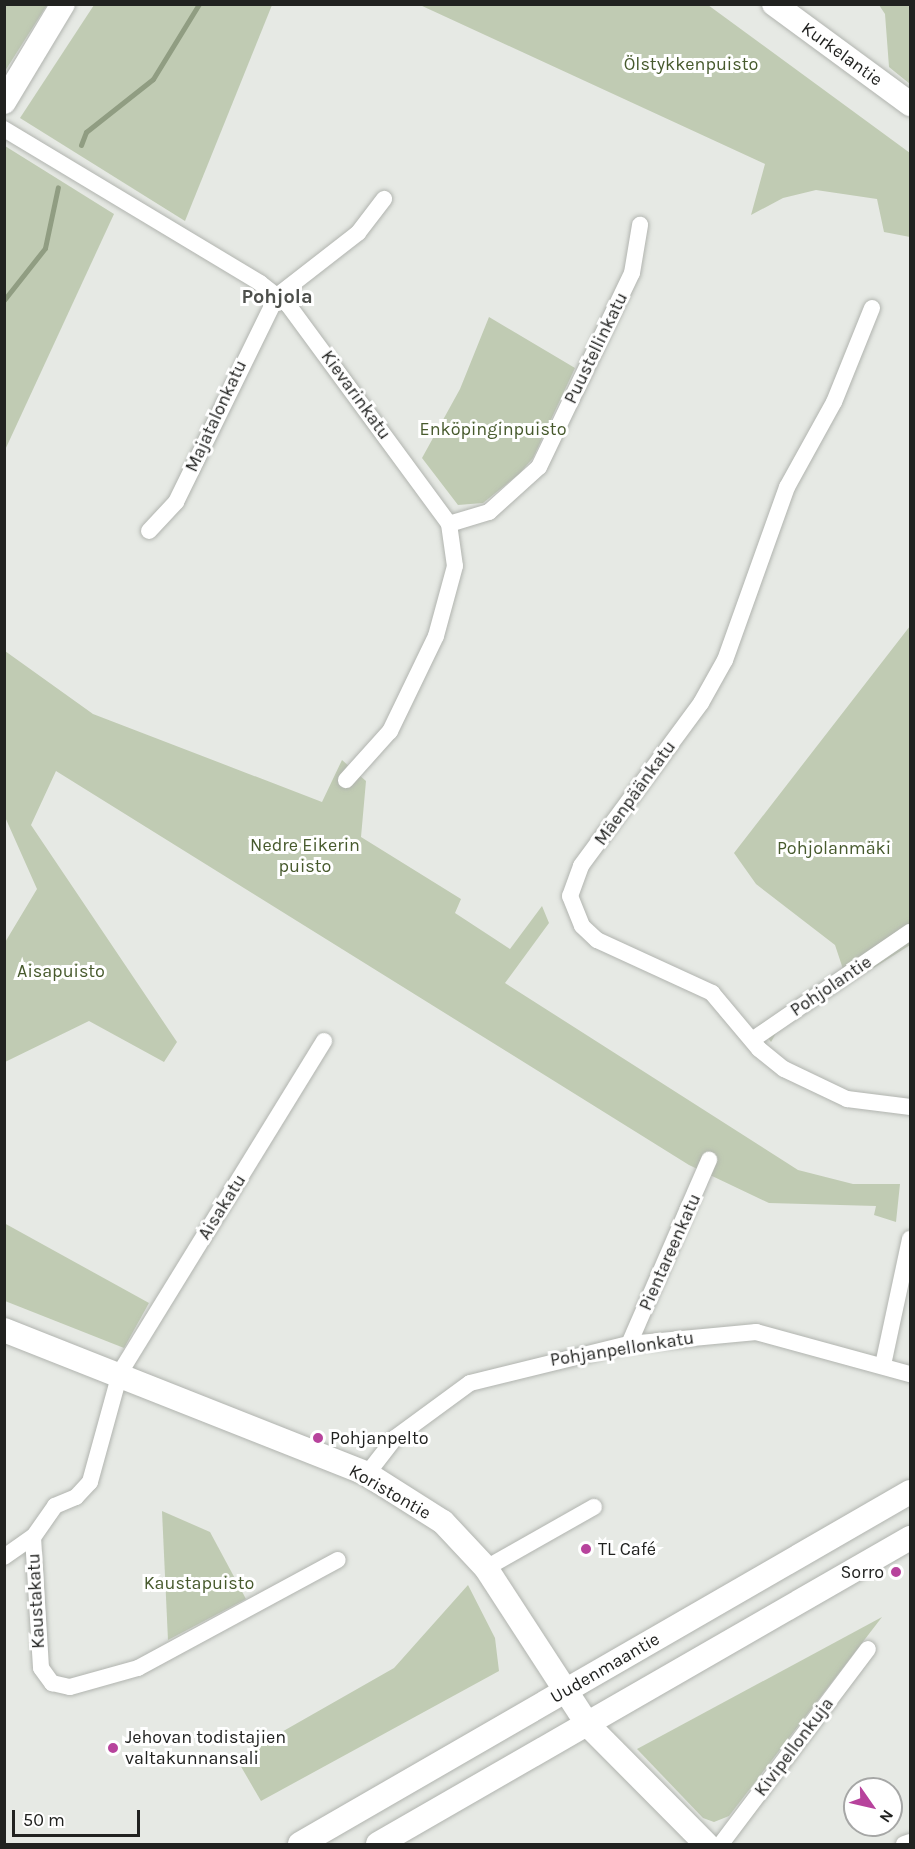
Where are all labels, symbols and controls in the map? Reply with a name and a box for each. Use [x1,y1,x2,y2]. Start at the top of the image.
street label: Kurkelantie [797,17,887,91]
park label: Ölstykkenpuisto [624,53,758,75]
district label: Pohjola [241,284,313,308]
street label: Puustellinkatu [560,289,632,407]
street label: Kievarinkatu [316,346,396,444]
street label: Majatalonkatu [181,357,251,475]
park label: Enköpinginpuisto [420,418,566,440]
street label: Mäenpäänkatu [590,736,680,850]
park label: Nedre Eikerin puisto [250,835,360,878]
park label: Pohjolanmäki [777,837,891,859]
street label: Pohjolantie [786,951,876,1021]
park label: Aisapuisto [17,960,105,982]
street label: Aisakatu [194,1170,250,1244]
street label: Pientareenkatu [635,1190,705,1314]
street label: Pohjanpellonkatu [549,1327,695,1371]
place label: Pohjanpelto [330,1427,428,1449]
marker: Pohjanpelto [311,1431,325,1445]
street label: Koristontie [345,1460,435,1524]
place label: TL Café [598,1538,656,1560]
marker: TL Café [579,1542,593,1556]
street label: Kaustakatu [23,1553,49,1649]
place label: Sorro [840,1561,884,1583]
marker: Sorro [889,1565,903,1579]
park label: Kaustapuisto [144,1572,254,1594]
street label: Uudenmaantie [547,1628,663,1708]
street label: Kivipellonkuja [750,1693,838,1801]
place label: Jehovan todistajien valtakunnansali [125,1727,286,1770]
marker: Jehovan todistajien valtakunnansali [106,1741,120,1755]
north arrow [843,1777,903,1837]
scale bar [15,1798,142,1836]
text: N [876,1806,898,1826]
text: 50 m [23,1809,65,1831]

